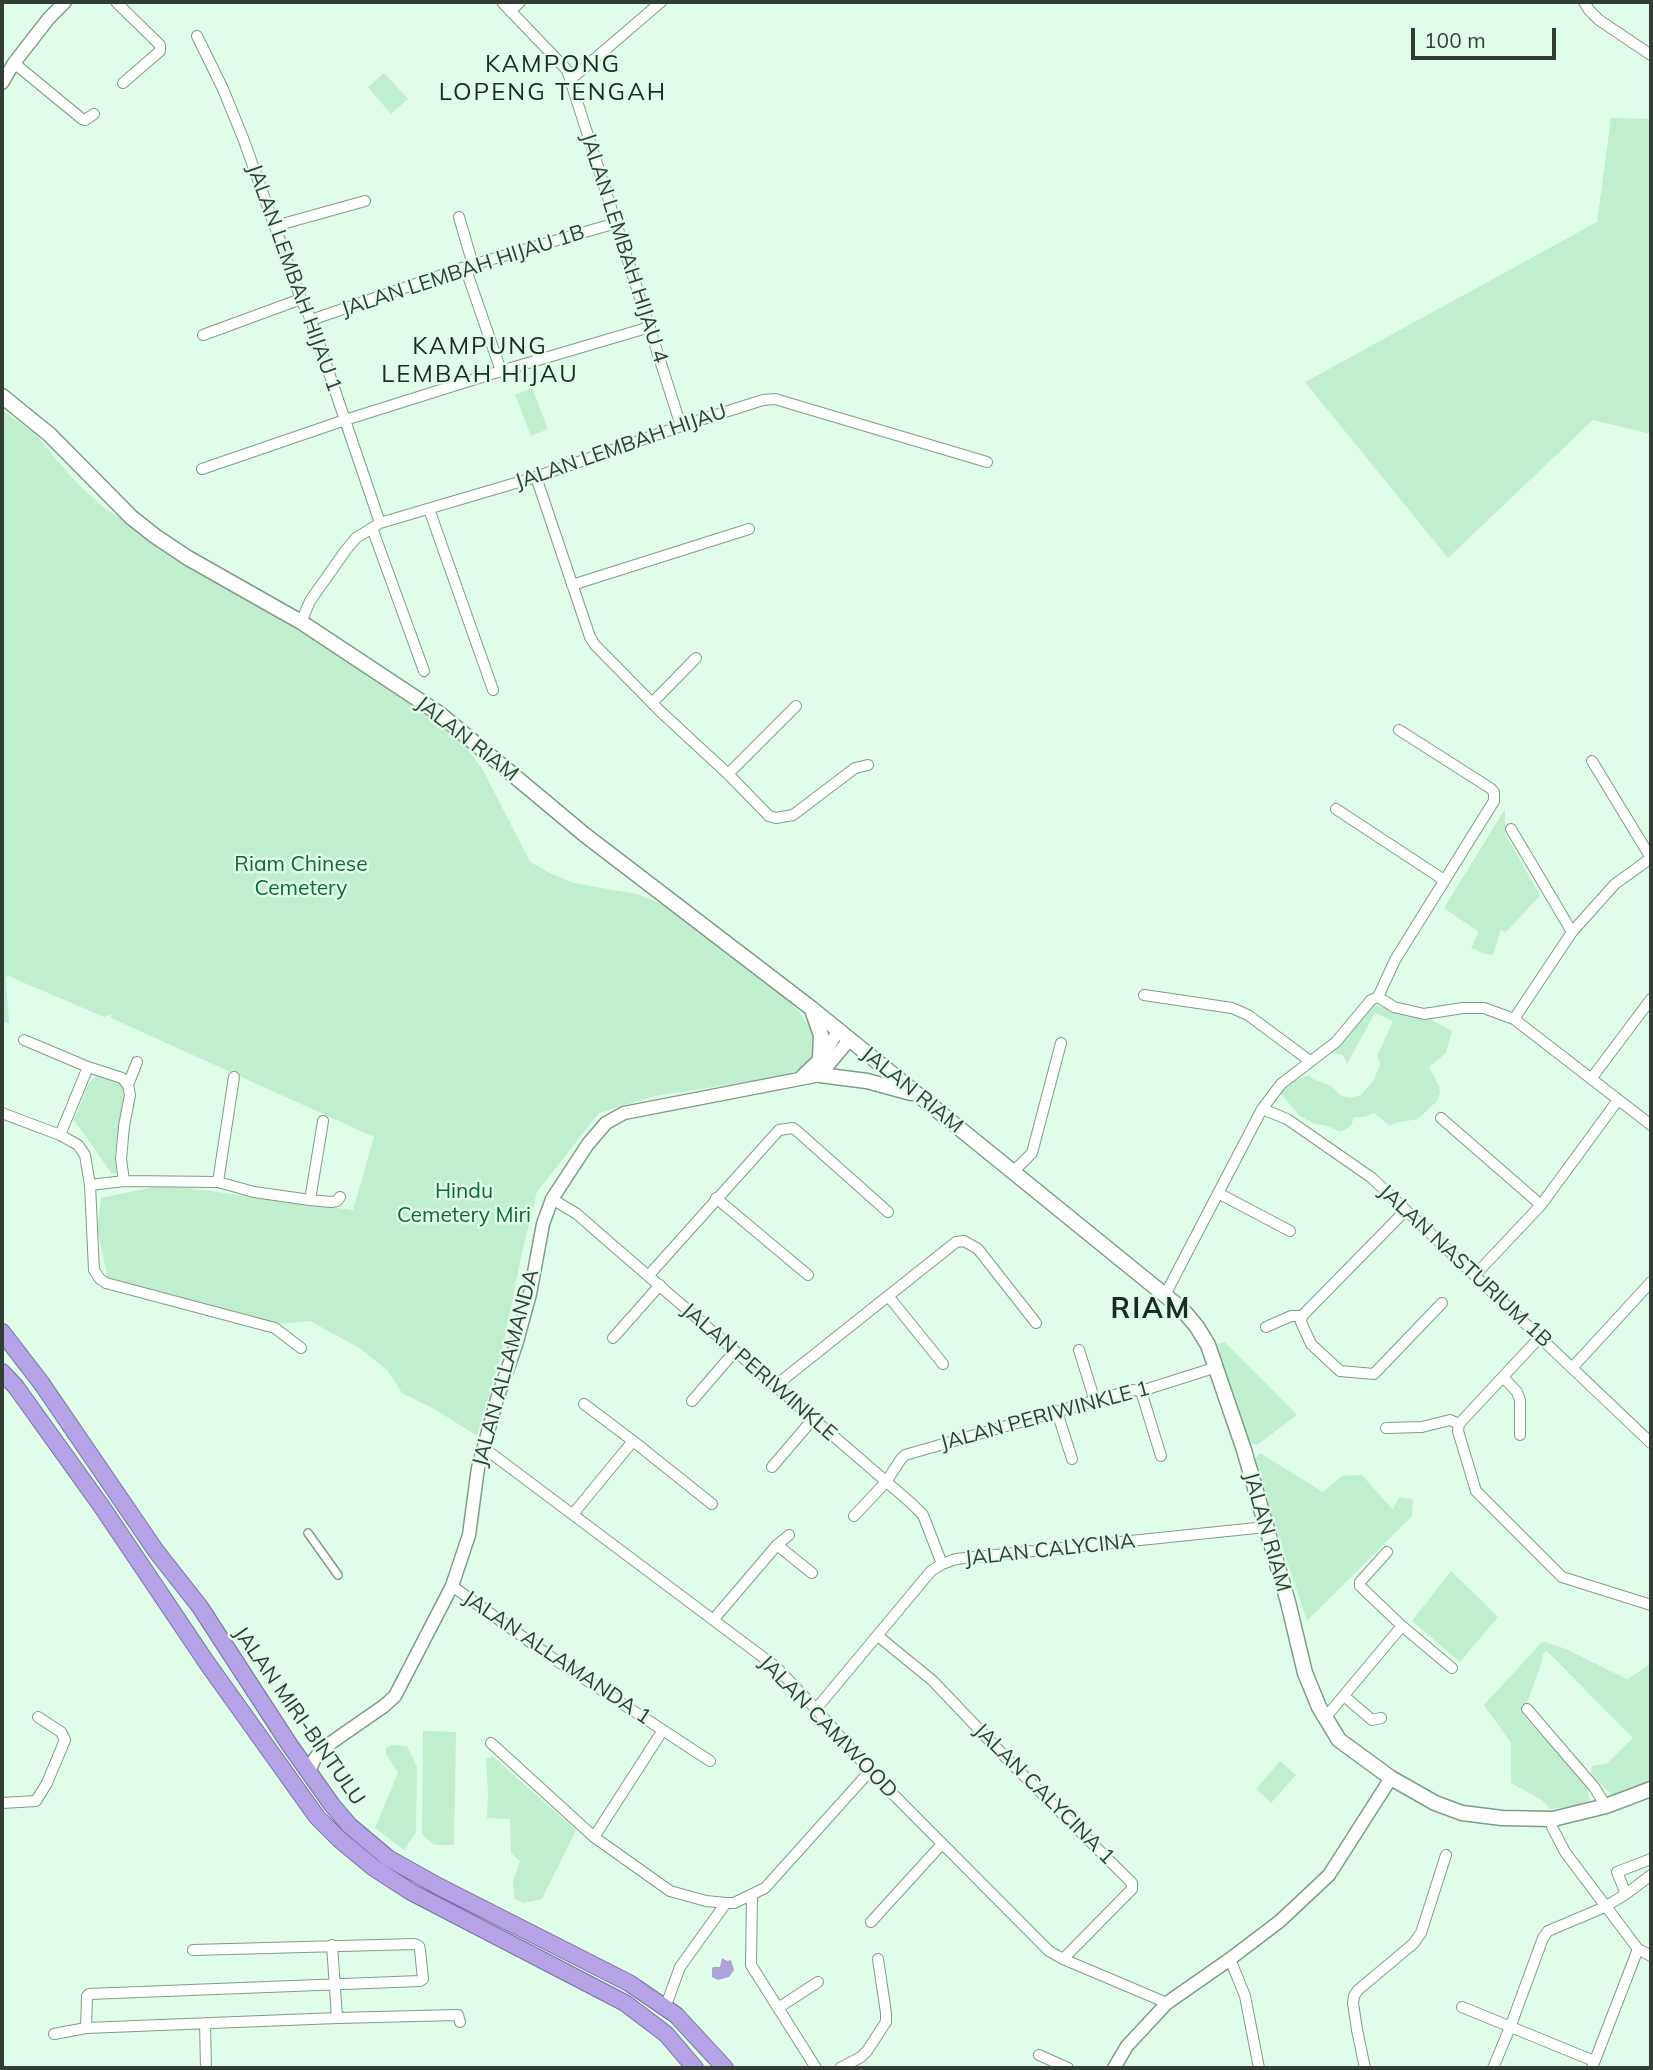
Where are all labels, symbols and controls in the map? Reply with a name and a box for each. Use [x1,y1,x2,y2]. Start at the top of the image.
scale bar [1415,14,1560,58]
text: 100 m [1424,27,1486,53]
district label: KAMPONG LOPENG TENGAH [440,51,666,107]
street label: JALAN LEMBAH HIJAU 4 [575,130,673,366]
street label: JALAN LEMBAH HIJAU 1 [241,161,347,395]
street label: JALAN LEMBAH HIJAU 1B [338,220,588,322]
district label: KAMPUNG LEMBAH HIJAU [383,333,577,389]
street label: JALAN LEMBAH HIJAU [512,399,730,495]
street label: JALAN RIAM [411,691,523,787]
park label: Riam Chinese Cemetery [234,852,368,902]
street label: JALAN RIAM [856,1041,968,1139]
park label: Hindu Cemetery Miri [397,1179,531,1229]
street label: JALAN NASTURIUM 1B [1373,1179,1557,1353]
street label: JALAN ALLAMANDA [468,1267,544,1469]
district label: RIAM [1111,1293,1191,1327]
street label: JALAN PERIWINKLE [676,1298,842,1446]
street label: JALAN PERIWINKLE 1 [938,1376,1152,1456]
street label: JALAN RIAM [1238,1469,1296,1595]
street label: JALAN CALYCINA [964,1529,1136,1571]
street label: JALAN ALLAMANDA 1 [458,1586,656,1730]
street label: JALAN MIRI-BINTULU [228,1622,370,1810]
street label: JALAN CAMWOOD [753,1650,903,1804]
street label: JALAN CALYCINA 1 [968,1718,1120,1870]

